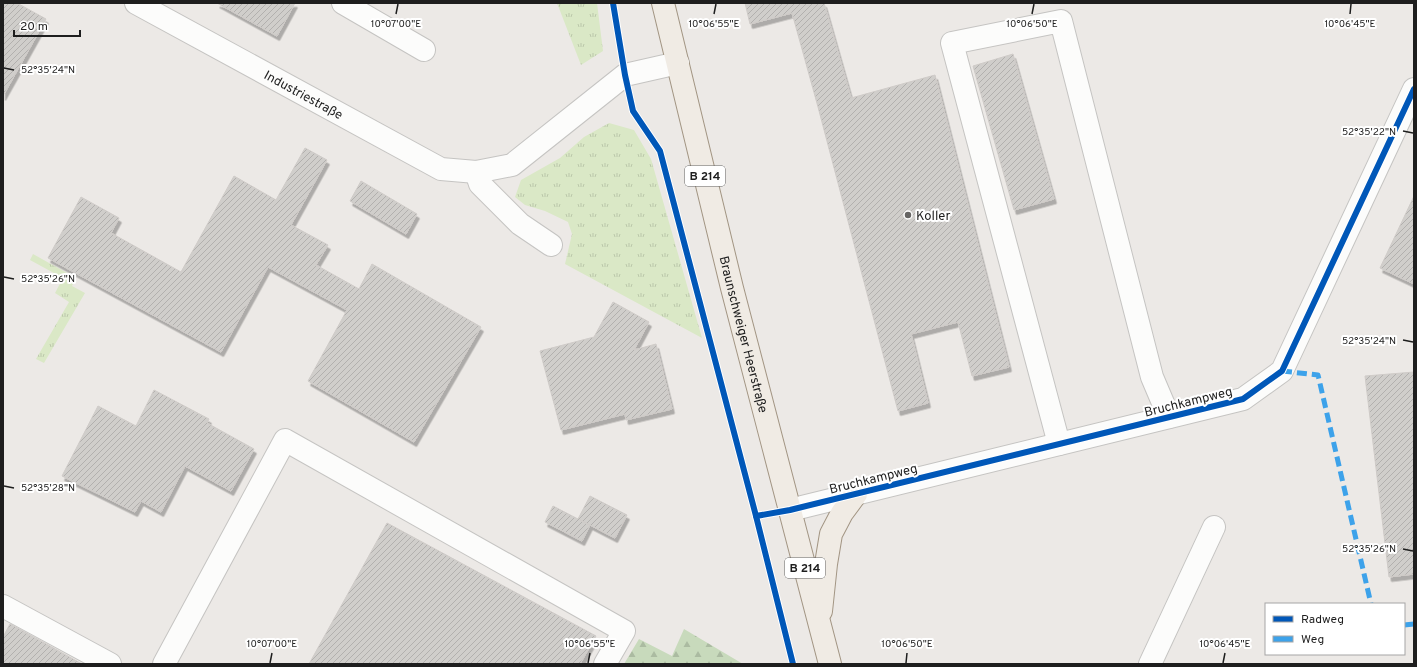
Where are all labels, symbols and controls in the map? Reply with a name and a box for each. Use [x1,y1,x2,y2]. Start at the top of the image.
scale bar [14,12,80,38]
text: 10°07'00"E [371,18,421,31]
text: 10°06'55"E [688,18,740,31]
text: 10°06'50"E [1006,18,1058,31]
text: 10°06'45"E [1324,18,1376,31]
text: 20 m [20,19,48,35]
text: 52°35'24"N [21,64,75,77]
street label: Industriestraße [261,68,345,124]
text: 52°35'22"N [1342,126,1396,139]
road number: B 214 [685,166,725,186]
place label: Koller [916,209,951,225]
marker: Koller [903,210,913,220]
street label: Braunschweiger Heerstraße [715,255,770,415]
text: 52°35'26"N [21,273,75,286]
text: 52°35'24"N [1342,335,1396,348]
street label: Bruchkampweg [1143,384,1234,422]
street label: Bruchkampweg [828,461,919,499]
text: 52°35'28"N [21,482,75,495]
text: 52°35'26"N [1342,543,1396,556]
road number: B 214 [785,558,825,578]
legend [1265,603,1405,655]
text: Radweg [1301,612,1344,628]
text: Weg [1301,632,1324,648]
text: 10°07'00"E [247,638,297,651]
text: 10°06'55"E [564,638,616,651]
text: 10°06'50"E [881,638,933,651]
text: 10°06'45"E [1199,638,1251,651]

